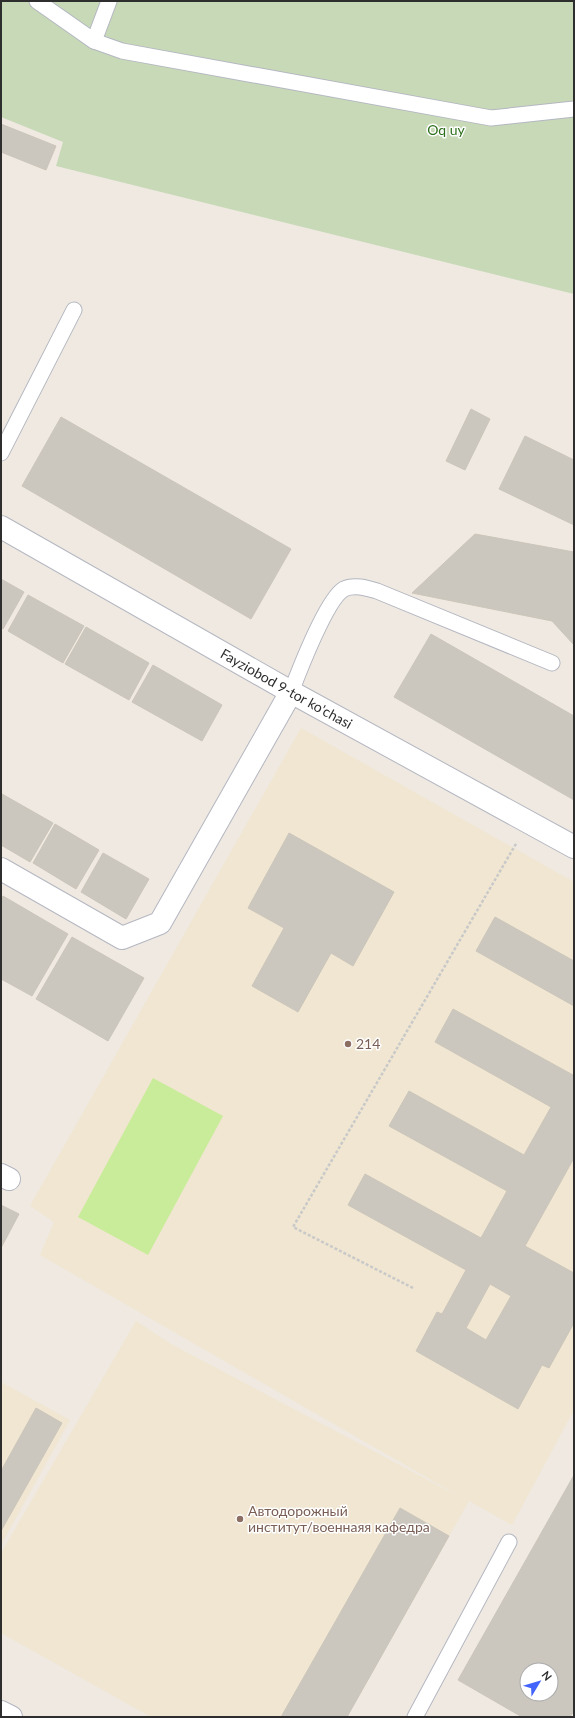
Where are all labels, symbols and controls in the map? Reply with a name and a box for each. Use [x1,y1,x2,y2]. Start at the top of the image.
park label: Oq uy [427,121,466,138]
street label: Fayziobod 9-tor ko'chasi [218,645,355,732]
place label: 214 [356,1035,380,1052]
marker: 214 [343,1039,353,1049]
place label: Автодорожный институт/военнаяя кафедра [248,1502,430,1535]
marker: Автодорожный институт/военнаяя кафедра [235,1514,245,1524]
north arrow [519,1662,559,1702]
text: N [540,1668,555,1683]

